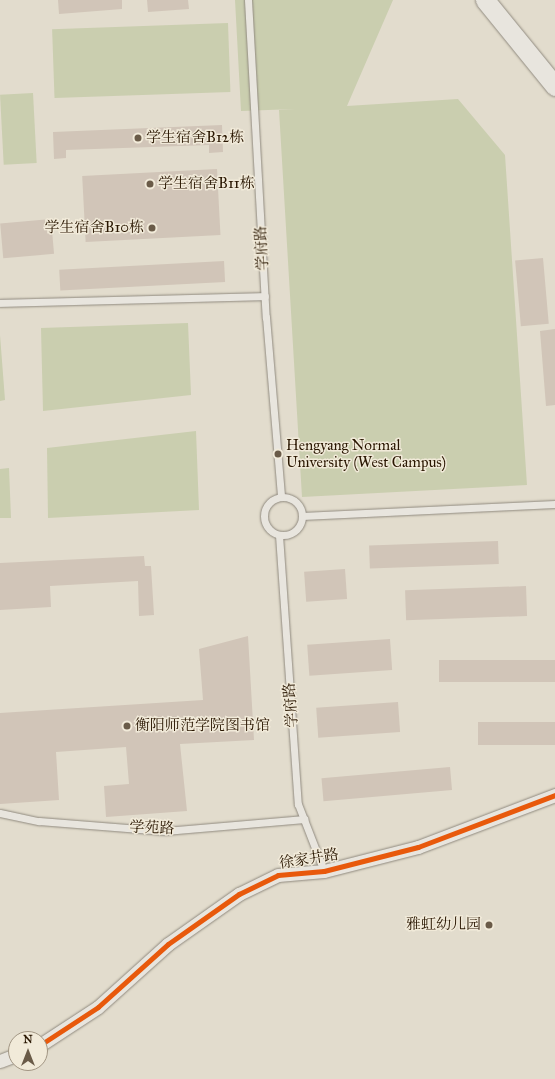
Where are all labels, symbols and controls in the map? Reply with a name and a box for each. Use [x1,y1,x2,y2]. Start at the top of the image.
place label: 学生宿舍B12栋 [146,129,244,147]
marker: 学生宿舍B12栋 [133,133,143,143]
place label: 学生宿舍B11栋 [158,175,255,193]
marker: 学生宿舍B11栋 [145,179,155,189]
place label: 学生宿舍B10栋 [44,219,144,237]
marker: 学生宿舍B10栋 [147,223,157,233]
street label: 学府路 [252,225,272,271]
place label: Hengyang Normal University (West Campus) [286,436,446,471]
marker: Hengyang Normal University (West Campus) [273,449,283,459]
street label: 学府路 [280,682,302,728]
place label: 衡阳师范学院图书馆 [135,717,270,735]
marker: 衡阳师范学院图书馆 [122,721,132,731]
street label: 学苑路 [129,818,175,838]
street label: 徐家井路 [278,845,340,873]
place label: 雅虹幼儿园 [406,916,481,934]
marker: 雅虹幼儿园 [484,920,494,930]
north arrow [8,1031,48,1071]
text: N [23,1033,33,1046]

